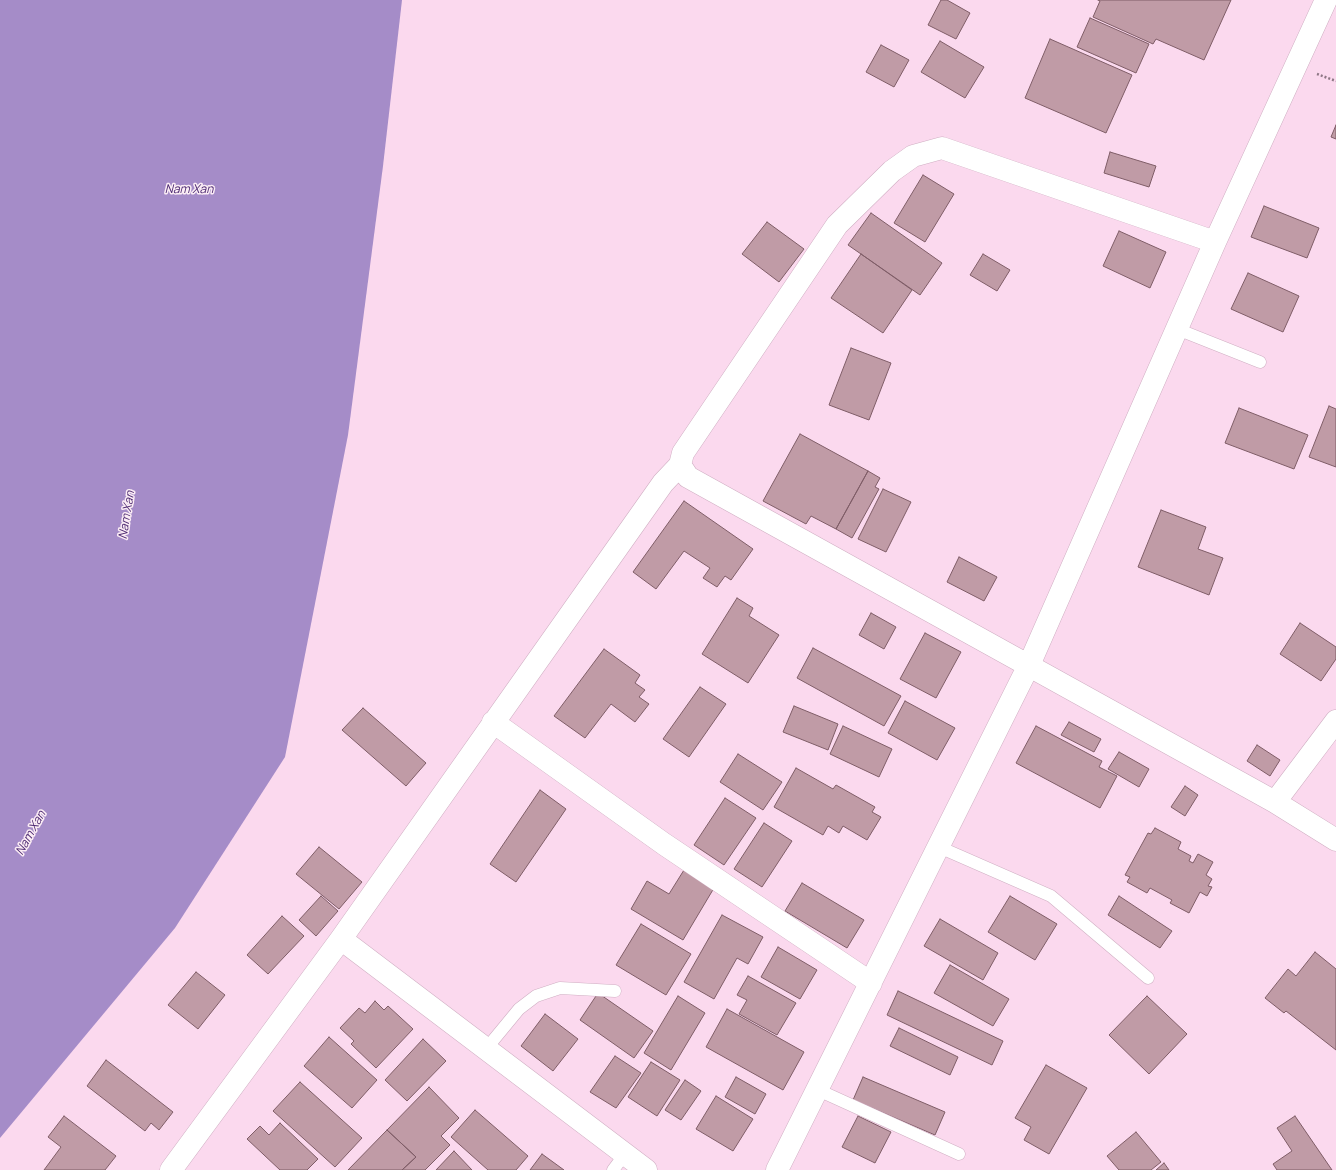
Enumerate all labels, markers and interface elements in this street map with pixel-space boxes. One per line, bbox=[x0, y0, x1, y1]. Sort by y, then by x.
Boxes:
water label: Nam Xan bbox=[165, 183, 213, 197]
water label: Nam Xan bbox=[116, 490, 138, 540]
water label: Nam Xan bbox=[13, 808, 49, 858]

